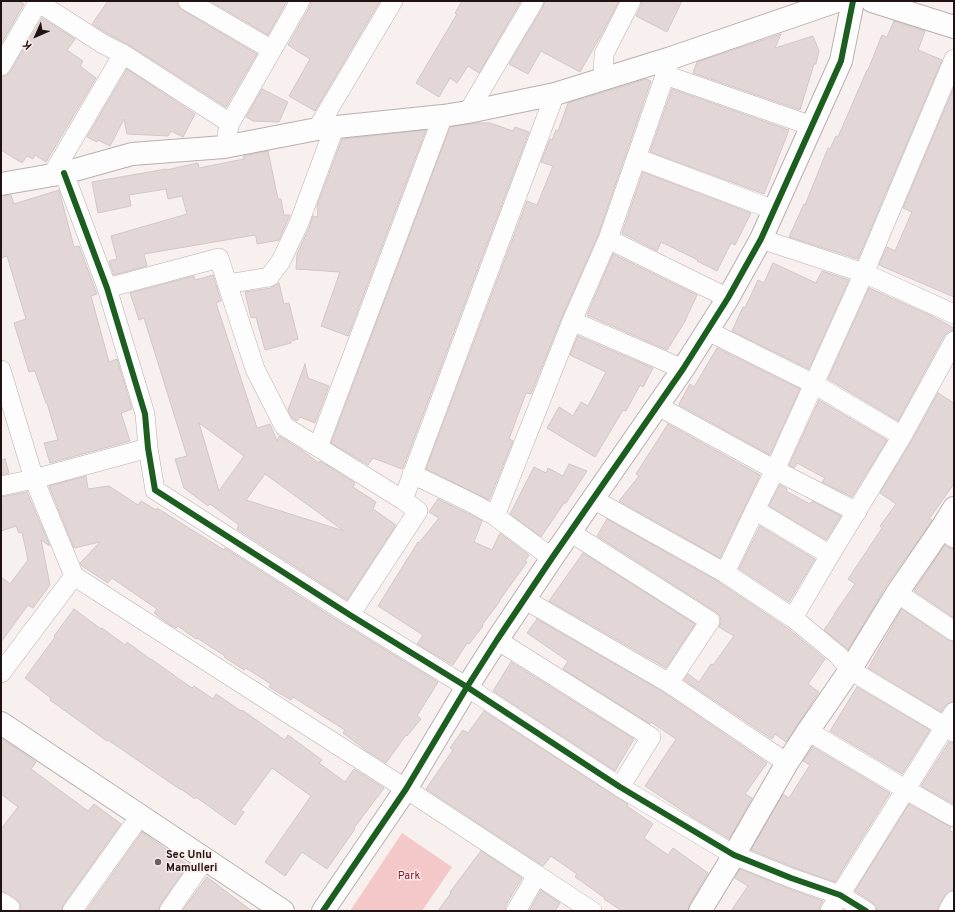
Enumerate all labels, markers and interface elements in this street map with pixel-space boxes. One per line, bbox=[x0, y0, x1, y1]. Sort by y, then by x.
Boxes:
north arrow bbox=[16, 16, 56, 56]
text: K bbox=[20, 37, 35, 52]
place label: Sec Unlu Mamulleri bbox=[166, 849, 217, 875]
marker: Sec Unlu Mamulleri bbox=[153, 857, 163, 867]
park label: Park bbox=[398, 870, 420, 884]

